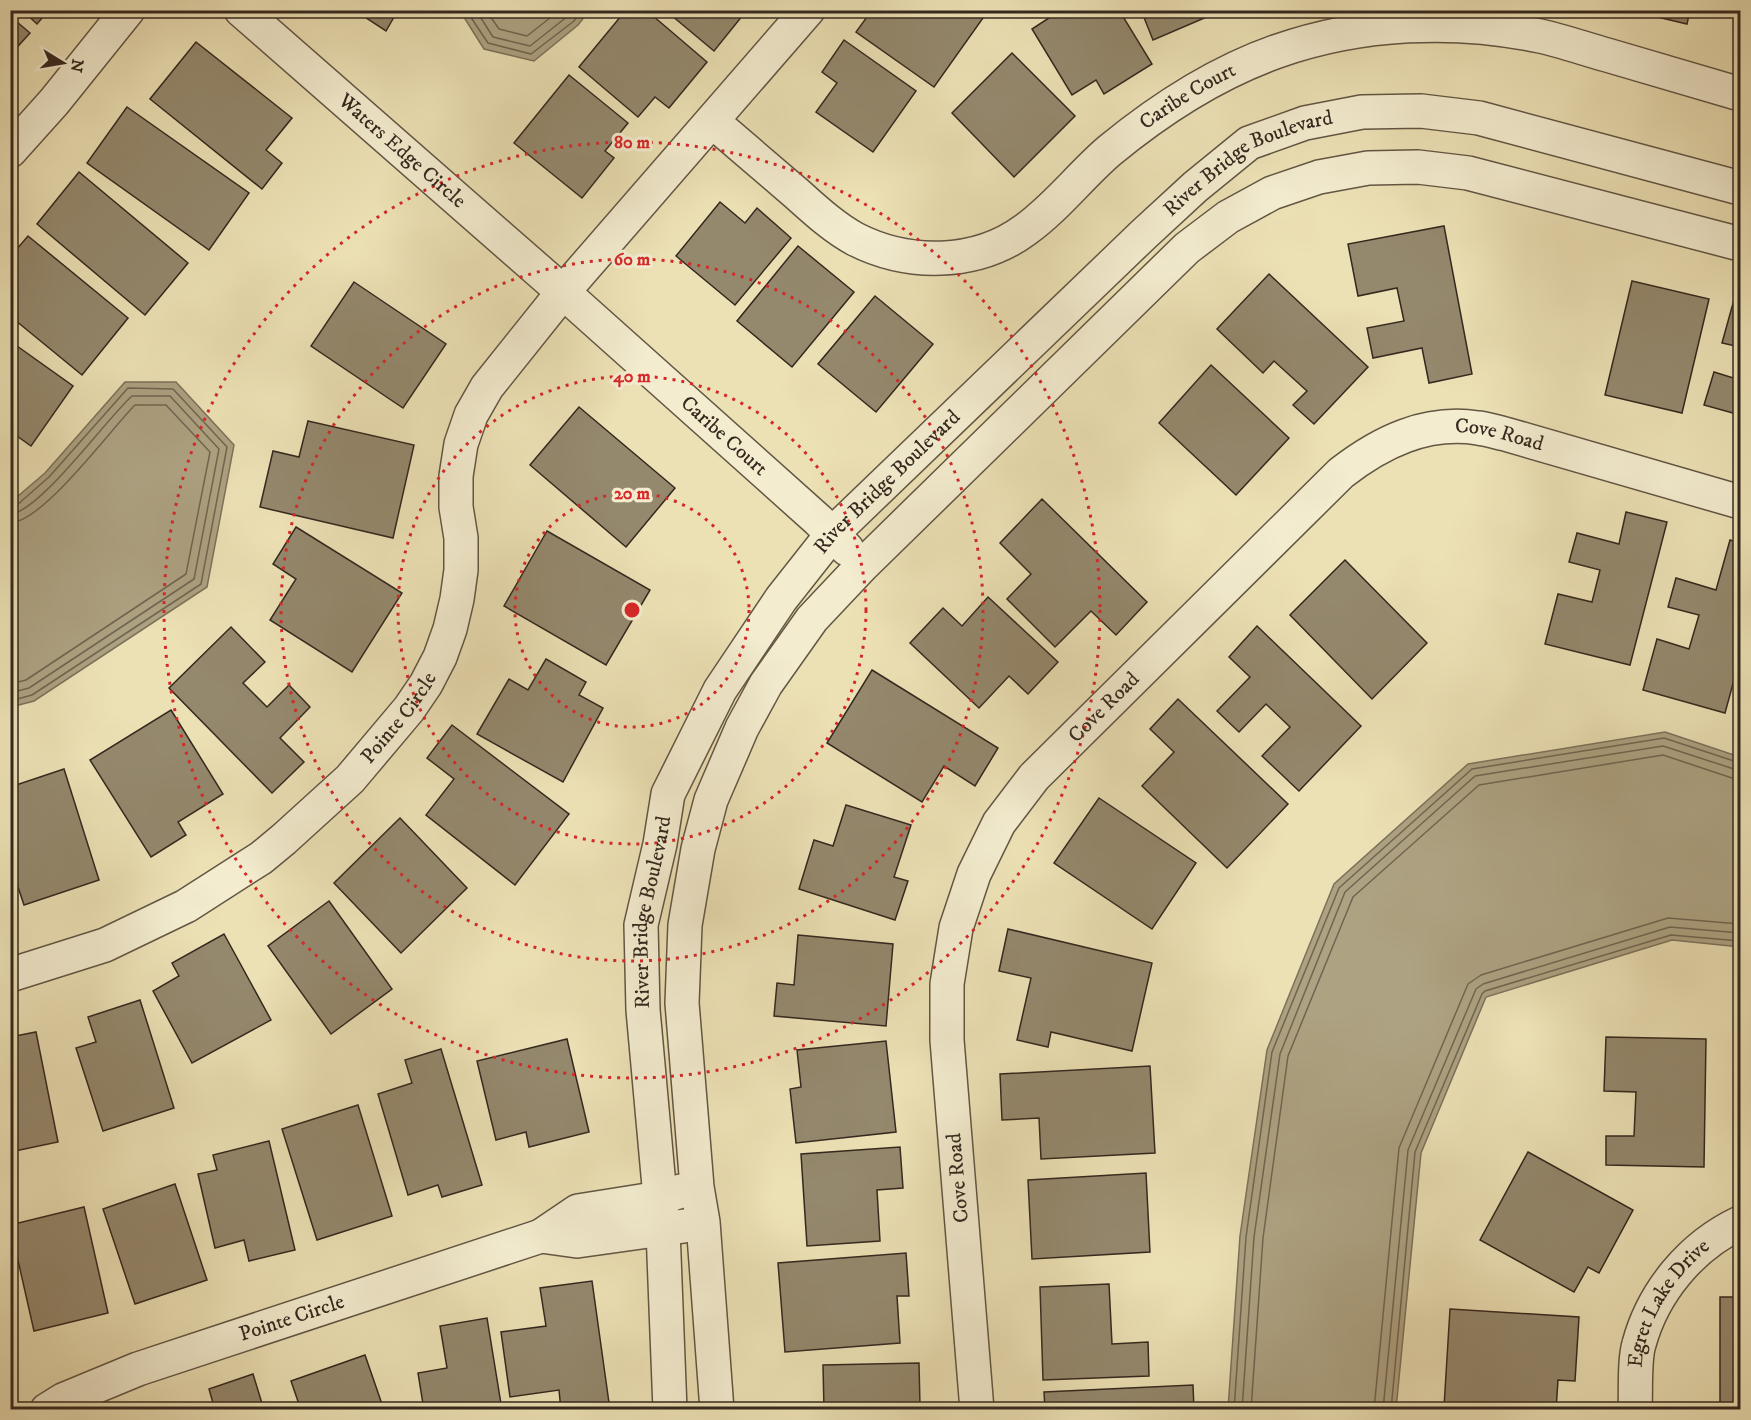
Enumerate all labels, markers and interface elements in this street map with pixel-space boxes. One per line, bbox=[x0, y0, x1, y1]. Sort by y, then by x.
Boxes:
north arrow bbox=[33, 33, 93, 93]
text: N bbox=[66, 57, 88, 74]
street label: Caribe Court bbox=[1134, 57, 1240, 136]
street label: Waters Edge Circle bbox=[332, 87, 472, 214]
street label: River Bridge Boulevard bbox=[1158, 105, 1335, 222]
text: 80 m bbox=[614, 132, 651, 154]
text: 60 m bbox=[614, 249, 651, 271]
text: 40 m bbox=[612, 366, 651, 388]
street label: Caribe Court bbox=[675, 390, 773, 482]
street label: River Bridge Boulevard bbox=[808, 404, 966, 559]
street label: Cove Road bbox=[1455, 413, 1547, 458]
text: 20 m bbox=[614, 483, 650, 505]
centre of rings bbox=[622, 600, 642, 620]
street label: Cove Road bbox=[1063, 666, 1146, 749]
street label: Pointe Circle bbox=[355, 668, 443, 769]
street label: River Bridge Boulevard bbox=[628, 814, 677, 1009]
street label: Cove Road bbox=[941, 1132, 975, 1224]
street label: Egret Lake Drive bbox=[1623, 1233, 1715, 1369]
street label: Pointe Circle bbox=[236, 1289, 348, 1348]

